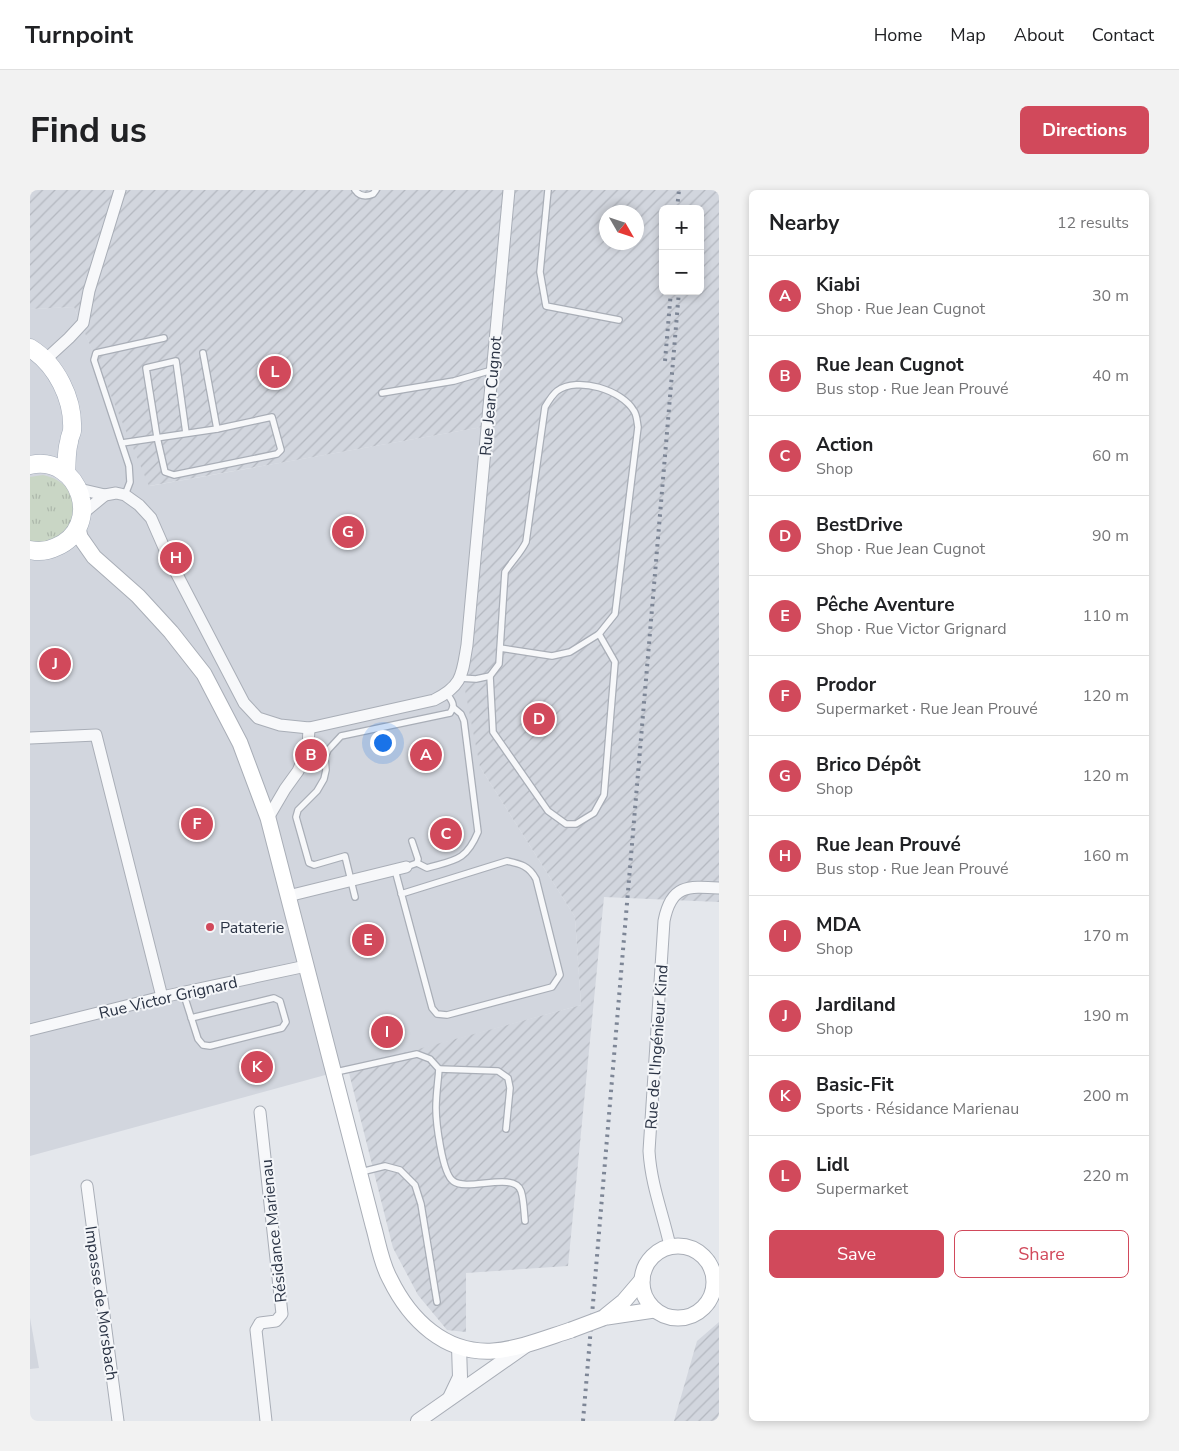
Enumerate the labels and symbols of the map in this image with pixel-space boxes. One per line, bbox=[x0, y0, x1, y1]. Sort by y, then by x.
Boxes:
north arrow bbox=[599, 205, 644, 250]
street label: Rue Jean Cugnot bbox=[475, 335, 507, 457]
pin: L bbox=[259, 353, 291, 391]
pin: G bbox=[332, 513, 364, 551]
pin: H bbox=[160, 539, 192, 577]
pin: J bbox=[39, 645, 71, 683]
pin: D bbox=[523, 700, 555, 738]
your location bbox=[370, 730, 396, 756]
pin: B bbox=[295, 736, 327, 774]
pin: A bbox=[410, 736, 442, 774]
pin: F bbox=[181, 805, 213, 843]
pin: C bbox=[430, 815, 462, 853]
place label: Pataterie bbox=[220, 917, 284, 939]
marker: Pataterie bbox=[204, 921, 216, 933]
pin: E bbox=[352, 921, 384, 959]
street label: Rue de l'Ingénieur Kind bbox=[640, 964, 674, 1130]
street label: Rue Victor Grignard bbox=[97, 971, 240, 1025]
pin: I bbox=[371, 1013, 403, 1051]
pin: K bbox=[241, 1048, 273, 1086]
street label: Résidance Marienau bbox=[256, 1158, 292, 1304]
street label: Impasse de Morsbach bbox=[79, 1224, 123, 1382]

